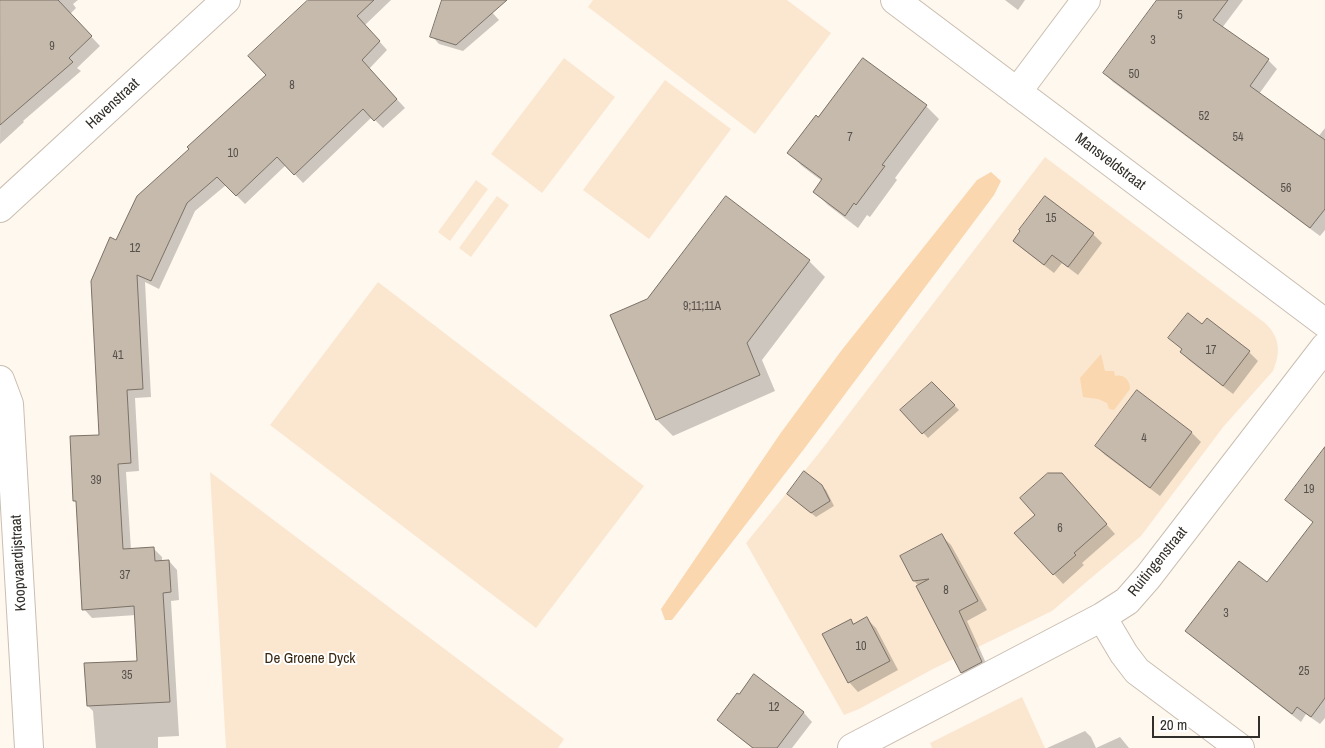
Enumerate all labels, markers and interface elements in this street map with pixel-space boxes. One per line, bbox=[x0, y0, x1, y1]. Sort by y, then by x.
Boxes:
house number: 5 bbox=[1177, 9, 1183, 23]
house number: 3 bbox=[1150, 34, 1156, 48]
house number: 9 bbox=[49, 40, 55, 54]
house number: 50 bbox=[1129, 68, 1139, 82]
street label: Havenstraat bbox=[83, 75, 143, 133]
house number: 8 bbox=[289, 79, 295, 93]
house number: 52 bbox=[1199, 110, 1209, 124]
street label: Mansveldstraat bbox=[1071, 130, 1149, 194]
house number: 7 bbox=[847, 131, 853, 145]
house number: 54 bbox=[1233, 131, 1243, 145]
house number: 10 bbox=[228, 147, 238, 161]
house number: 56 bbox=[1281, 182, 1291, 196]
house number: 15 bbox=[1046, 212, 1056, 226]
house number: 12 bbox=[130, 242, 140, 256]
house number: 9;11;11A bbox=[683, 300, 721, 314]
house number: 17 bbox=[1206, 344, 1216, 358]
house number: 41 bbox=[113, 349, 123, 363]
house number: 4 bbox=[1141, 432, 1147, 446]
house number: 39 bbox=[91, 474, 101, 488]
house number: 19 bbox=[1304, 483, 1314, 497]
street label: Koopvaardijstraat bbox=[7, 514, 31, 612]
house number: 6 bbox=[1057, 522, 1063, 536]
street label: Ruitingenstraat bbox=[1125, 524, 1191, 600]
house number: 37 bbox=[120, 569, 130, 583]
house number: 8 bbox=[943, 584, 949, 598]
house number: 3 bbox=[1223, 607, 1229, 621]
house number: 10 bbox=[856, 640, 866, 654]
park label: De Groene Dyck bbox=[265, 650, 355, 668]
house number: 25 bbox=[1299, 665, 1309, 679]
house number: 35 bbox=[122, 669, 132, 683]
house number: 12 bbox=[769, 701, 779, 715]
scale bar bbox=[1155, 706, 1262, 738]
text: 20 m bbox=[1160, 714, 1187, 735]

